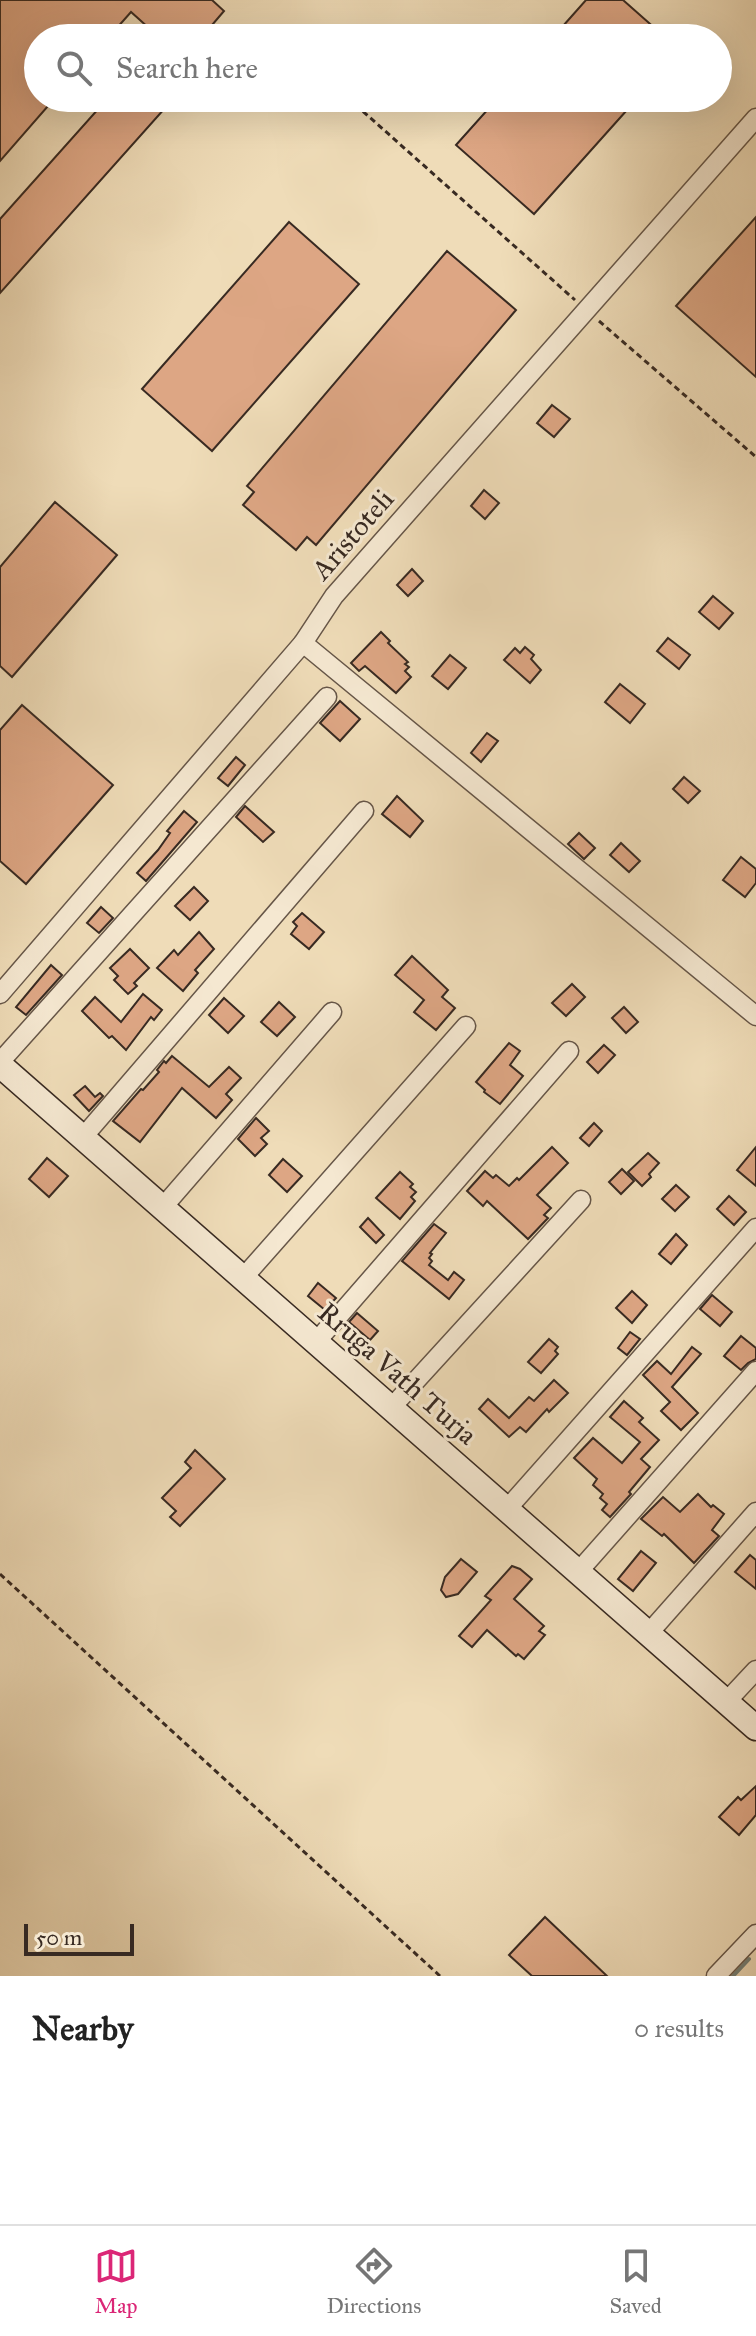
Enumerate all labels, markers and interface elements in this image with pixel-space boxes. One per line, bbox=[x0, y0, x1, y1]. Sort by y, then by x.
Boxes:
search box bbox=[24, 24, 732, 112]
icon: search bbox=[52, 46, 96, 90]
text: Search here bbox=[116, 50, 258, 86]
street label: Aristoteli bbox=[303, 482, 401, 587]
street label: Rruga Vath Turja bbox=[311, 1295, 485, 1452]
scale bar bbox=[24, 1920, 134, 1956]
text: 50 m bbox=[36, 1924, 82, 1951]
text: Nearby bbox=[32, 2008, 134, 2049]
text: 0 results bbox=[634, 2012, 724, 2044]
tab: Map bbox=[94, 2244, 138, 2319]
tab: Directions bbox=[326, 2244, 421, 2319]
tab: Saved bbox=[610, 2244, 662, 2319]

